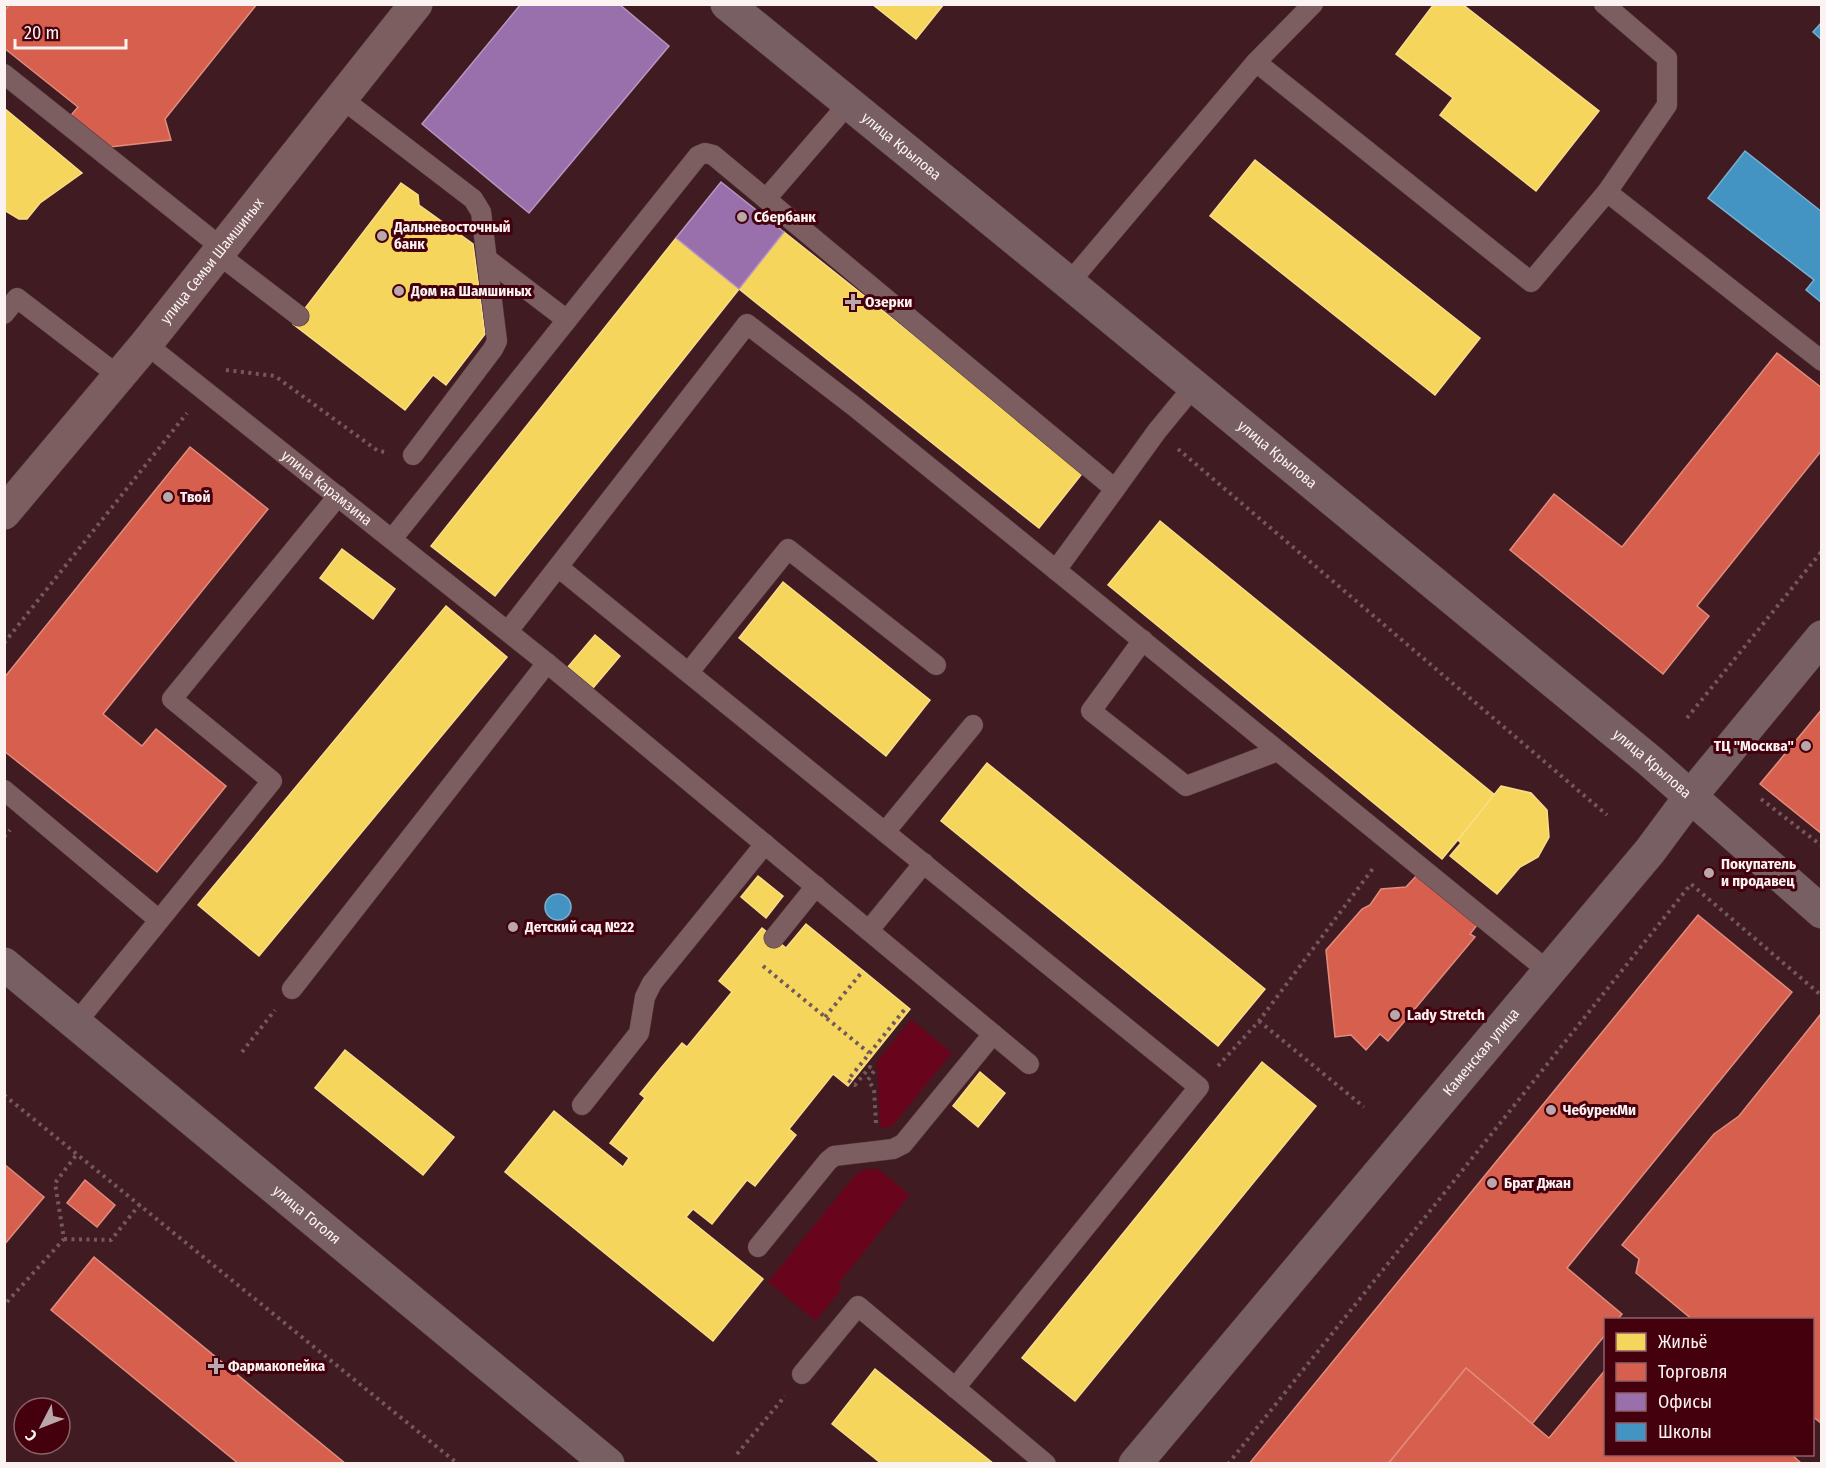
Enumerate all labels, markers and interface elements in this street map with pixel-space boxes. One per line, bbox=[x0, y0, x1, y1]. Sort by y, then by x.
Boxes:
scale bar bbox=[15, 12, 126, 50]
text: 20 m bbox=[24, 22, 59, 44]
street label: улица Крылова bbox=[858, 108, 945, 184]
street label: улица Семьи Шамшиных bbox=[157, 194, 268, 327]
place label: Сбербанк bbox=[754, 208, 816, 226]
marker: Сбербанк bbox=[735, 210, 749, 224]
place label: Дальневосточный банк bbox=[393, 218, 511, 253]
marker: Дальневосточный банк bbox=[375, 229, 389, 243]
place label: Дом на Шамшиных bbox=[410, 282, 533, 300]
marker: Дом на Шамшиных bbox=[392, 284, 406, 298]
place label: Озерки bbox=[865, 293, 912, 311]
marker: Озерки bbox=[846, 295, 860, 309]
street label: улица Крылова bbox=[1234, 416, 1321, 492]
street label: улица Карамзина bbox=[278, 446, 376, 529]
place label: Твой bbox=[180, 488, 210, 506]
marker: Твой bbox=[161, 490, 175, 504]
street label: улица Крылова bbox=[1609, 725, 1695, 802]
place label: ТЦ "Москва" bbox=[1714, 737, 1794, 755]
marker: ТЦ "Москва" bbox=[1799, 739, 1813, 753]
place label: Покупатель и продавец bbox=[1721, 855, 1796, 890]
marker: Покупатель и продавец bbox=[1702, 866, 1716, 880]
place label: Детский сад №22 bbox=[524, 918, 634, 936]
marker: Детский сад №22 bbox=[506, 920, 520, 934]
street label: Каменская улица bbox=[1439, 1005, 1523, 1100]
place label: Lady Stretch bbox=[1407, 1006, 1485, 1024]
marker: Lady Stretch bbox=[1388, 1008, 1402, 1022]
place label: ЧебурекМи bbox=[1563, 1101, 1636, 1119]
marker: ЧебурекМи bbox=[1544, 1103, 1558, 1117]
place label: Брат Джан bbox=[1504, 1174, 1571, 1192]
marker: Брат Джан bbox=[1485, 1176, 1499, 1190]
street label: улица Гоголя bbox=[269, 1181, 344, 1248]
legend bbox=[1604, 1318, 1814, 1456]
text: Жильё bbox=[1658, 1331, 1708, 1353]
place label: Фармакопейка bbox=[228, 1357, 326, 1375]
marker: Фармакопейка bbox=[209, 1359, 223, 1373]
text: Торговля bbox=[1658, 1361, 1727, 1383]
text: Офисы bbox=[1658, 1391, 1712, 1413]
north arrow bbox=[12, 1396, 72, 1456]
text: Школы bbox=[1658, 1421, 1712, 1443]
text: С bbox=[21, 1426, 41, 1445]

